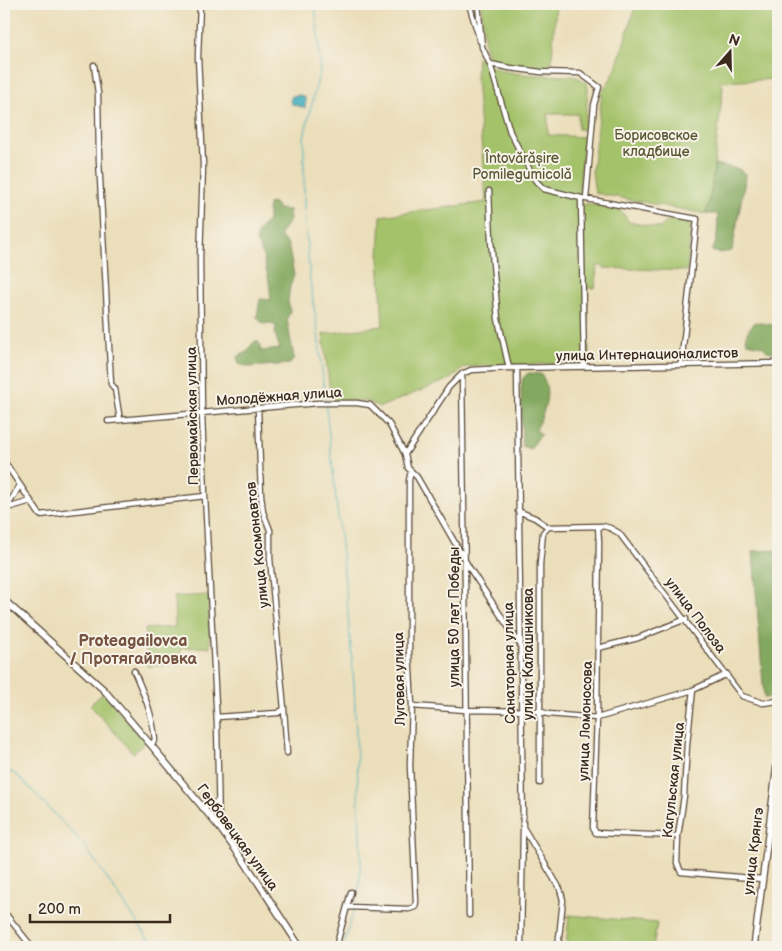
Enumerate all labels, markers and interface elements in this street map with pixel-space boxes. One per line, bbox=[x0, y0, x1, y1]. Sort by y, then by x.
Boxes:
north arrow bbox=[704, 28, 754, 78]
text: N bbox=[726, 30, 742, 50]
park label: Борисовское кладбище bbox=[614, 127, 698, 160]
park label: Întovărășire Pomilegumicolă bbox=[472, 149, 572, 183]
street label: улица Интернационалистов bbox=[556, 344, 739, 365]
street label: Первомайская улица bbox=[183, 346, 202, 486]
street label: Молодёжная улица bbox=[216, 384, 343, 409]
street label: улица Космонавтов bbox=[242, 480, 273, 609]
street label: улица 50 лет Победы bbox=[446, 547, 463, 687]
street label: улица Полоза bbox=[662, 574, 730, 657]
street label: улица Калашникова bbox=[520, 587, 537, 720]
street label: Санаторная улица bbox=[500, 601, 519, 724]
street label: Луговая улица bbox=[390, 631, 409, 727]
district label: Proteagailovca / Протягайловка bbox=[69, 632, 198, 669]
street label: улица Ломоносова bbox=[575, 660, 596, 781]
street label: Кагульская улица bbox=[659, 720, 688, 839]
street label: Гербовецкая улица bbox=[193, 781, 282, 894]
street label: улица Крянгэ bbox=[740, 806, 767, 896]
scale bar bbox=[30, 891, 170, 923]
text: 200 m bbox=[38, 900, 81, 919]

